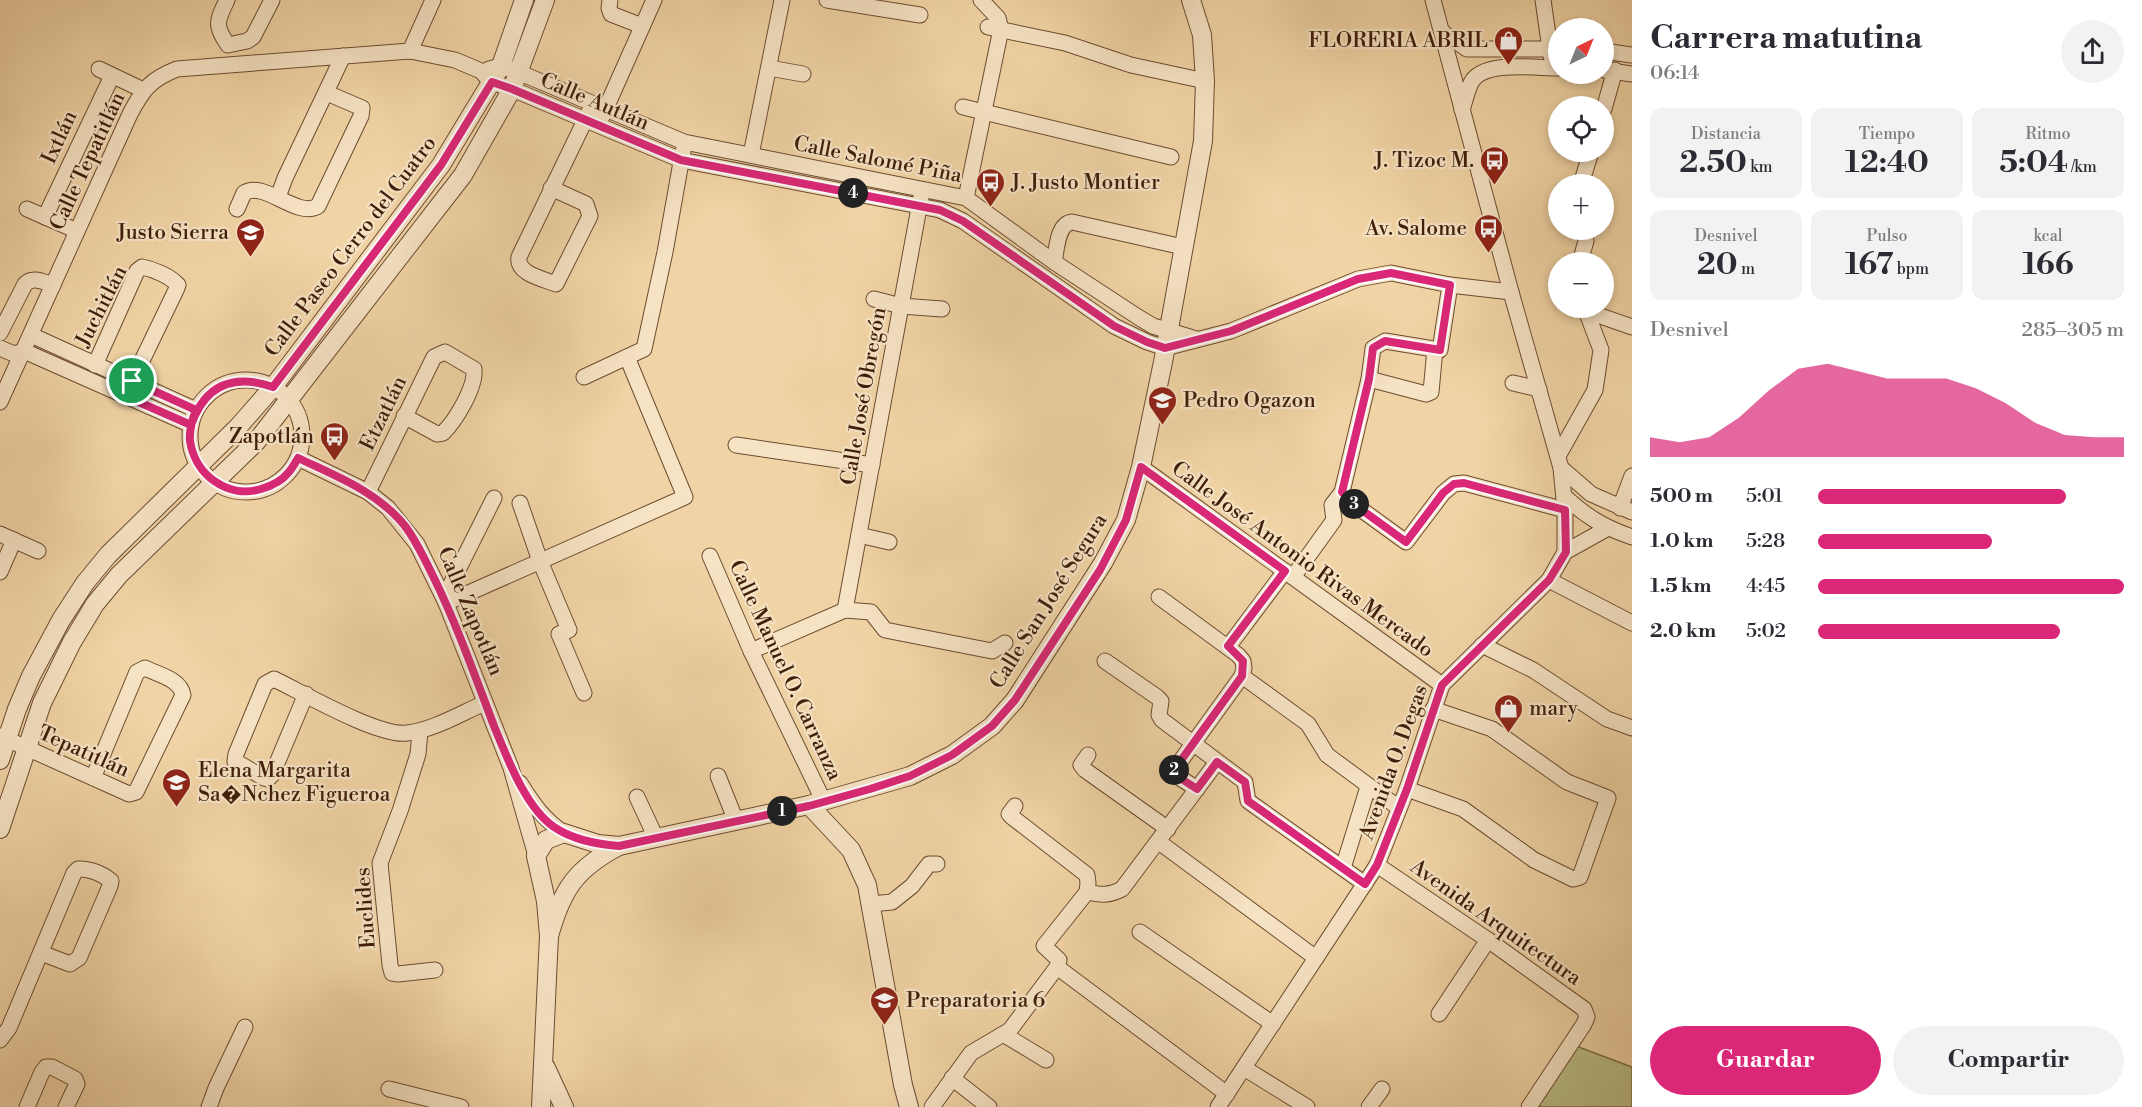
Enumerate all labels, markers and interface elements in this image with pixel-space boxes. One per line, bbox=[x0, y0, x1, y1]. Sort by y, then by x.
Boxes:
north arrow bbox=[1548, 18, 1614, 84]
map controls bbox=[1548, 18, 1614, 318]
text: Carrera matutina bbox=[1650, 18, 1922, 59]
button: share bbox=[2061, 20, 2124, 83]
shop icon: FLORERIA ABRIL bbox=[1493, 24, 1525, 66]
place label: FLORERIA ABRIL bbox=[1308, 28, 1488, 54]
text: 06:14 bbox=[1650, 61, 1700, 86]
street label: Calle Autlán bbox=[536, 67, 653, 137]
street label: Calle Tepatitlán bbox=[44, 88, 132, 235]
button: locate bbox=[1548, 96, 1614, 162]
street label: Ixtlán bbox=[36, 106, 84, 168]
text: Distancia bbox=[1691, 124, 1761, 144]
text: Tiempo bbox=[1859, 124, 1915, 144]
text: Ritmo bbox=[2026, 124, 2070, 144]
street label: Calle Paseo Cerro del Cuatro bbox=[259, 131, 442, 362]
street label: Calle Salomé Piña bbox=[791, 131, 965, 189]
bus stop icon: J. Tizoc M. bbox=[1479, 144, 1511, 186]
text: 2.50 bbox=[1679, 144, 1747, 182]
text: 12:40 bbox=[1845, 144, 1929, 182]
text: 5:04 bbox=[1999, 144, 2068, 182]
place label: J. Tizoc M. bbox=[1373, 148, 1474, 174]
text: km bbox=[1747, 157, 1773, 177]
text: /km bbox=[2068, 157, 2097, 177]
bus stop icon: J. Justo Montier bbox=[974, 166, 1006, 208]
place label: J. Justo Montier bbox=[1010, 170, 1160, 196]
button: + bbox=[1548, 174, 1614, 240]
pin: 4 bbox=[838, 178, 868, 208]
text: 4 bbox=[848, 183, 858, 203]
bus stop icon: Av. Salome bbox=[1472, 212, 1504, 254]
school or university icon: Justo Sierra bbox=[234, 216, 266, 258]
place label: Av. Salome bbox=[1364, 216, 1467, 242]
place label: Justo Sierra bbox=[116, 220, 229, 246]
text: Desnivel bbox=[1695, 226, 1757, 246]
text: Pulso bbox=[1867, 226, 1907, 246]
text: kcal bbox=[2033, 226, 2063, 246]
text: 20 bbox=[1697, 246, 1738, 284]
text: 167 bbox=[1845, 246, 1893, 284]
text: 166 bbox=[2022, 246, 2074, 284]
button: − bbox=[1548, 252, 1614, 318]
text: m bbox=[1738, 259, 1755, 279]
text: bpm bbox=[1893, 259, 1929, 279]
street label: Juchitlán bbox=[70, 261, 134, 352]
street label: Calle José Obregón bbox=[836, 305, 893, 487]
text: Desnivel bbox=[1650, 318, 1729, 343]
text: 285–305 m bbox=[2022, 318, 2124, 343]
pin bbox=[106, 355, 157, 406]
icon: arrive bbox=[115, 364, 148, 397]
street label: Etzatlán bbox=[355, 371, 413, 455]
school or university icon: Pedro Ogazon bbox=[1146, 384, 1178, 426]
place label: Pedro Ogazon bbox=[1183, 388, 1316, 414]
bus stop icon: Zapotlán bbox=[319, 420, 351, 462]
place label: Zapotlán bbox=[229, 424, 314, 450]
street label: Calle José Antonio Rivas Mercado bbox=[1166, 456, 1439, 664]
text: 500 m bbox=[1650, 484, 1713, 509]
text: 5:01 bbox=[1746, 484, 1783, 509]
pin: 3 bbox=[1339, 489, 1369, 519]
text: 3 bbox=[1349, 494, 1359, 514]
street label: Calle San José Segura bbox=[984, 509, 1114, 694]
text: 1.0 km bbox=[1650, 529, 1714, 554]
text: 5:28 bbox=[1746, 529, 1785, 554]
street label: Calle Zapotlán bbox=[431, 543, 509, 680]
street label: Calle Manuel O. Carranza bbox=[723, 556, 848, 785]
text: 1.5 km bbox=[1650, 574, 1711, 599]
text: 4:45 bbox=[1746, 574, 1785, 599]
text: 2.0 km bbox=[1650, 619, 1716, 644]
text: 5:02 bbox=[1746, 619, 1786, 644]
street label: Avenida O. Degas bbox=[1353, 681, 1434, 845]
shop icon: mary bbox=[1492, 692, 1524, 734]
place label: mary bbox=[1529, 696, 1579, 722]
street label: Tepatitlán bbox=[34, 720, 134, 784]
pin: 2 bbox=[1159, 755, 1189, 785]
place label: Elena Margarita Sa�Nchez Figueroa bbox=[198, 758, 391, 808]
text: 2 bbox=[1169, 760, 1179, 780]
school or university icon: Elena Margarita Sa�Nchez Figueroa bbox=[161, 766, 193, 808]
pin: 1 bbox=[767, 796, 797, 826]
text: 1 bbox=[778, 801, 786, 821]
street label: Avenida Arquitectura bbox=[1404, 853, 1586, 992]
street label: Euclides bbox=[350, 866, 382, 950]
school or university icon: Preparatoria 6 bbox=[869, 984, 901, 1026]
place label: Preparatoria 6 bbox=[906, 988, 1046, 1014]
button: Guardar bbox=[1650, 1026, 1881, 1095]
button: Compartir bbox=[1893, 1026, 2124, 1095]

